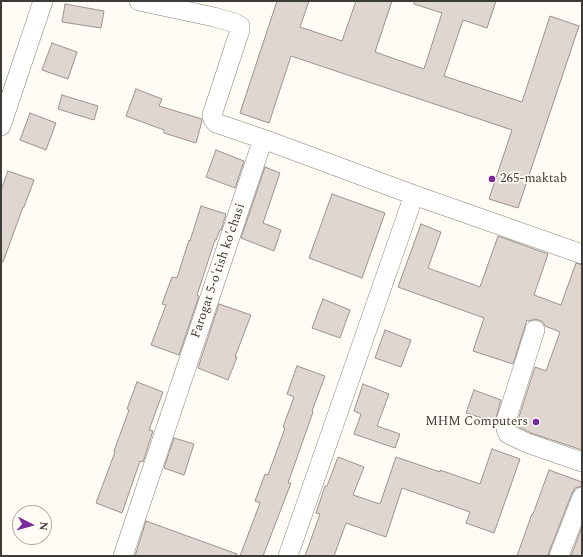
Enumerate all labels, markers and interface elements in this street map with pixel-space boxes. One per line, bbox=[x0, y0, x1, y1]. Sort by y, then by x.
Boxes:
place label: 265-maktab bbox=[500, 171, 567, 187]
marker: 265-maktab bbox=[487, 174, 497, 184]
street label: Farogat 5-o'tish ko'chasi bbox=[189, 202, 249, 340]
place label: MHM Computers bbox=[425, 414, 528, 430]
marker: MHM Computers bbox=[531, 417, 541, 427]
north arrow bbox=[12, 505, 52, 545]
text: N bbox=[35, 521, 52, 532]

